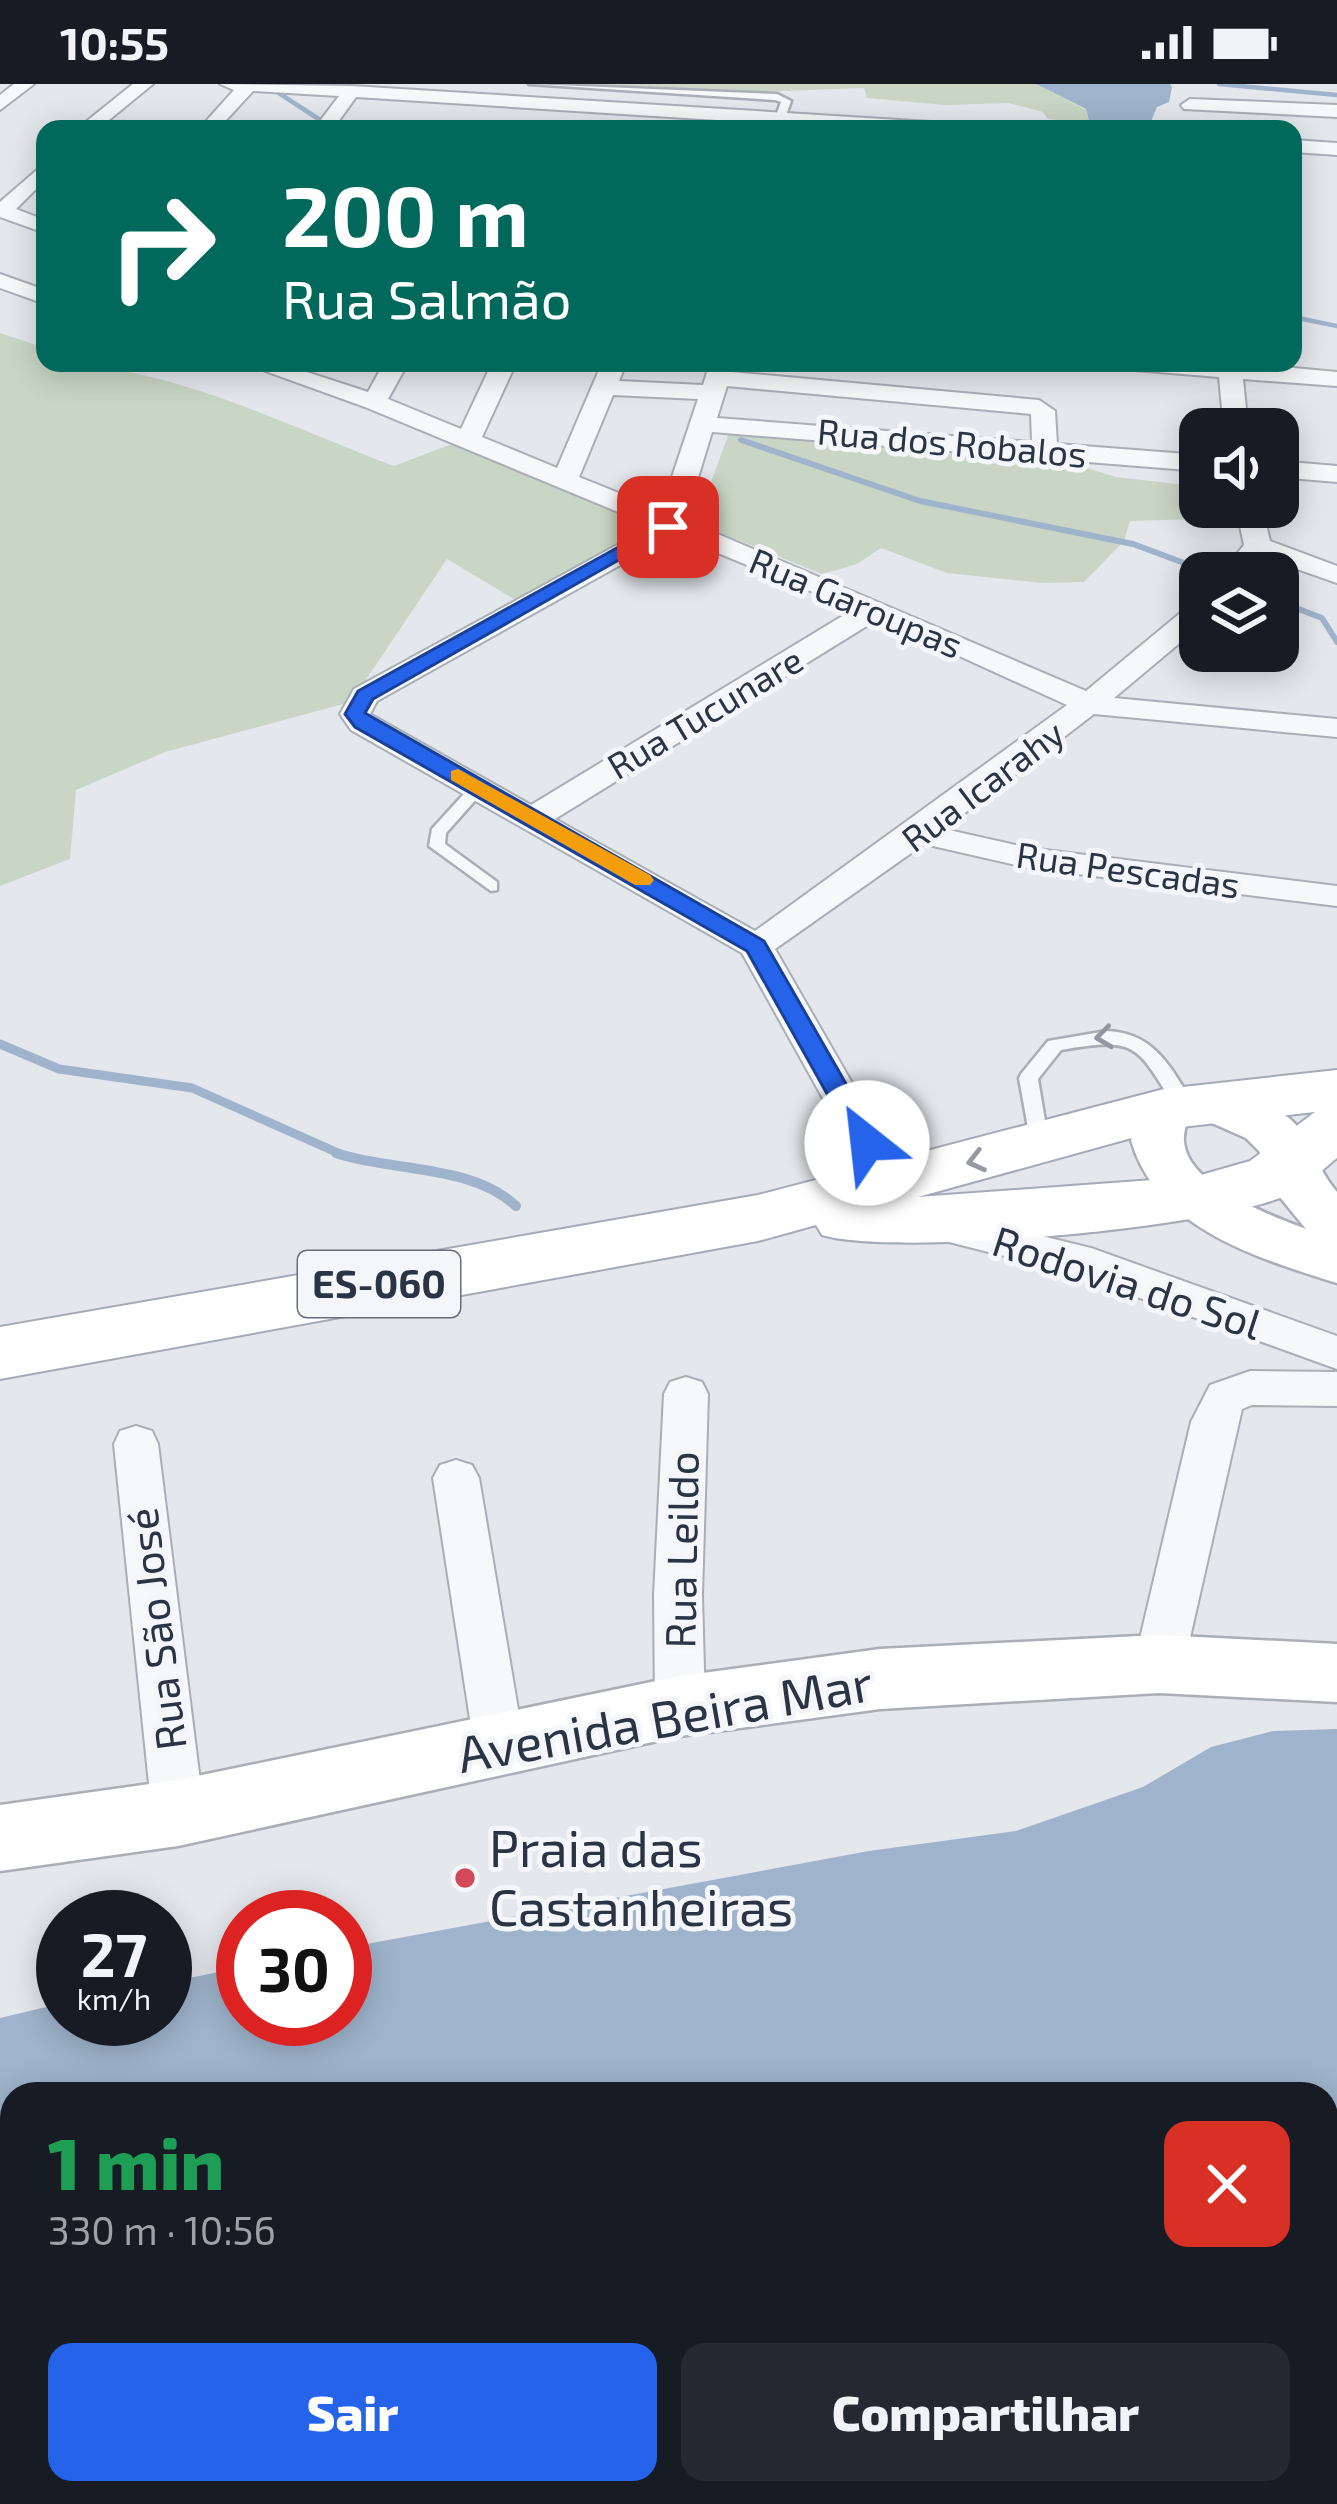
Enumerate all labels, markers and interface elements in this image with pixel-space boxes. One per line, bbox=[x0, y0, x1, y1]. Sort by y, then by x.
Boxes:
text: 10:55 bbox=[60, 15, 169, 69]
text: 200 m bbox=[282, 163, 529, 264]
icon: right bbox=[84, 168, 240, 324]
text: Rua Salmão bbox=[282, 265, 571, 330]
street label: Rua dos Robalos bbox=[816, 408, 1089, 475]
map controls bbox=[1179, 408, 1299, 672]
button: sound bbox=[1179, 408, 1299, 528]
pin bbox=[617, 476, 719, 578]
icon: arrive bbox=[635, 494, 701, 560]
street label: Rua Garoupas bbox=[744, 538, 969, 666]
button: layers bbox=[1179, 552, 1299, 672]
street label: Rua Tucunare bbox=[599, 637, 810, 787]
street label: Rua Icarahy bbox=[893, 710, 1072, 860]
street label: Rua Pescadas bbox=[1014, 832, 1243, 905]
one-way arrow bbox=[1094, 1024, 1113, 1050]
position arrow bbox=[804, 1080, 930, 1206]
one-way arrow bbox=[966, 1146, 987, 1171]
street label: Rodovia do Sol bbox=[987, 1214, 1269, 1348]
road number: ES-060 bbox=[298, 1251, 460, 1317]
street label: Rua Leildo bbox=[653, 1451, 707, 1649]
street label: Rua São José bbox=[115, 1505, 195, 1753]
street label: Avenida Beira Mar bbox=[452, 1650, 877, 1783]
place label: Praia das Castanheiras bbox=[489, 1816, 793, 1936]
marker: Praia das Castanheiras bbox=[452, 1865, 478, 1891]
speed limit sign: 30 bbox=[216, 1890, 372, 2046]
text: 27 bbox=[81, 1917, 147, 1989]
text: km/h bbox=[77, 1980, 151, 2016]
text: 1 min bbox=[48, 2118, 224, 2204]
button: close bbox=[1164, 2121, 1290, 2247]
text: 330 m · 10:56 bbox=[48, 2206, 276, 2253]
button: Sair bbox=[48, 2343, 657, 2481]
button: Compartilhar bbox=[681, 2343, 1290, 2481]

